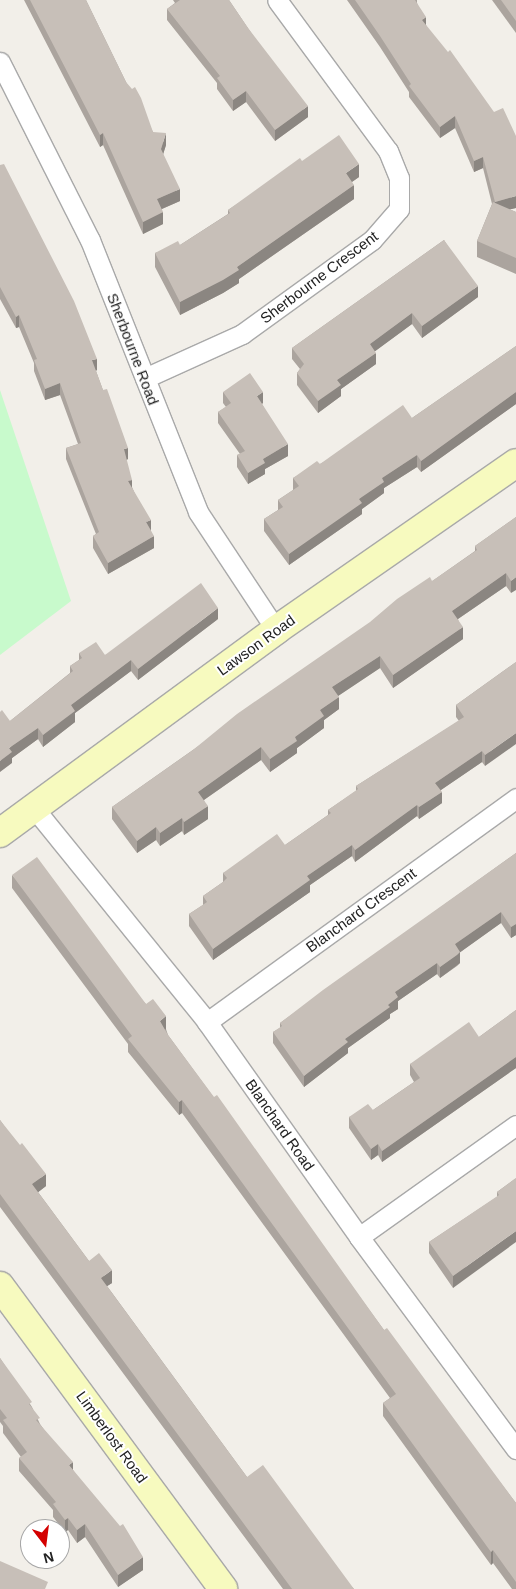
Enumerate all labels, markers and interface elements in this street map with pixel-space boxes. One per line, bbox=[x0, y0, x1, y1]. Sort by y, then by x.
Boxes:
street label: Sherbourne Crescent bbox=[257, 227, 381, 327]
street label: Sherbourne Road bbox=[103, 290, 163, 408]
street label: Lawson Road bbox=[214, 611, 298, 679]
street label: Blanchard Crescent bbox=[302, 864, 420, 956]
street label: Blanchard Road bbox=[242, 1076, 318, 1174]
street label: Limberlost Road bbox=[73, 1388, 151, 1486]
north arrow bbox=[20, 1519, 70, 1569]
text: N bbox=[42, 1548, 56, 1567]

